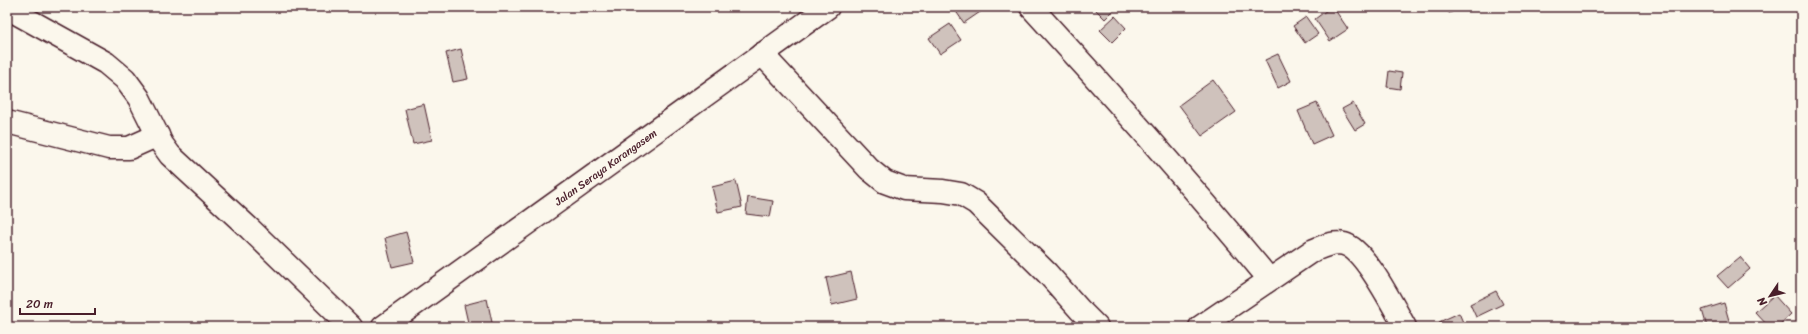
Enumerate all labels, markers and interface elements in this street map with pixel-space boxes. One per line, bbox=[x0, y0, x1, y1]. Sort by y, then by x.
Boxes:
street label: Jalan Seraya Karangasem bbox=[549, 123, 661, 211]
north arrow bbox=[1750, 276, 1790, 316]
scale bar bbox=[20, 290, 95, 316]
text: 20 m bbox=[26, 293, 53, 315]
text: N bbox=[1752, 293, 1773, 311]

